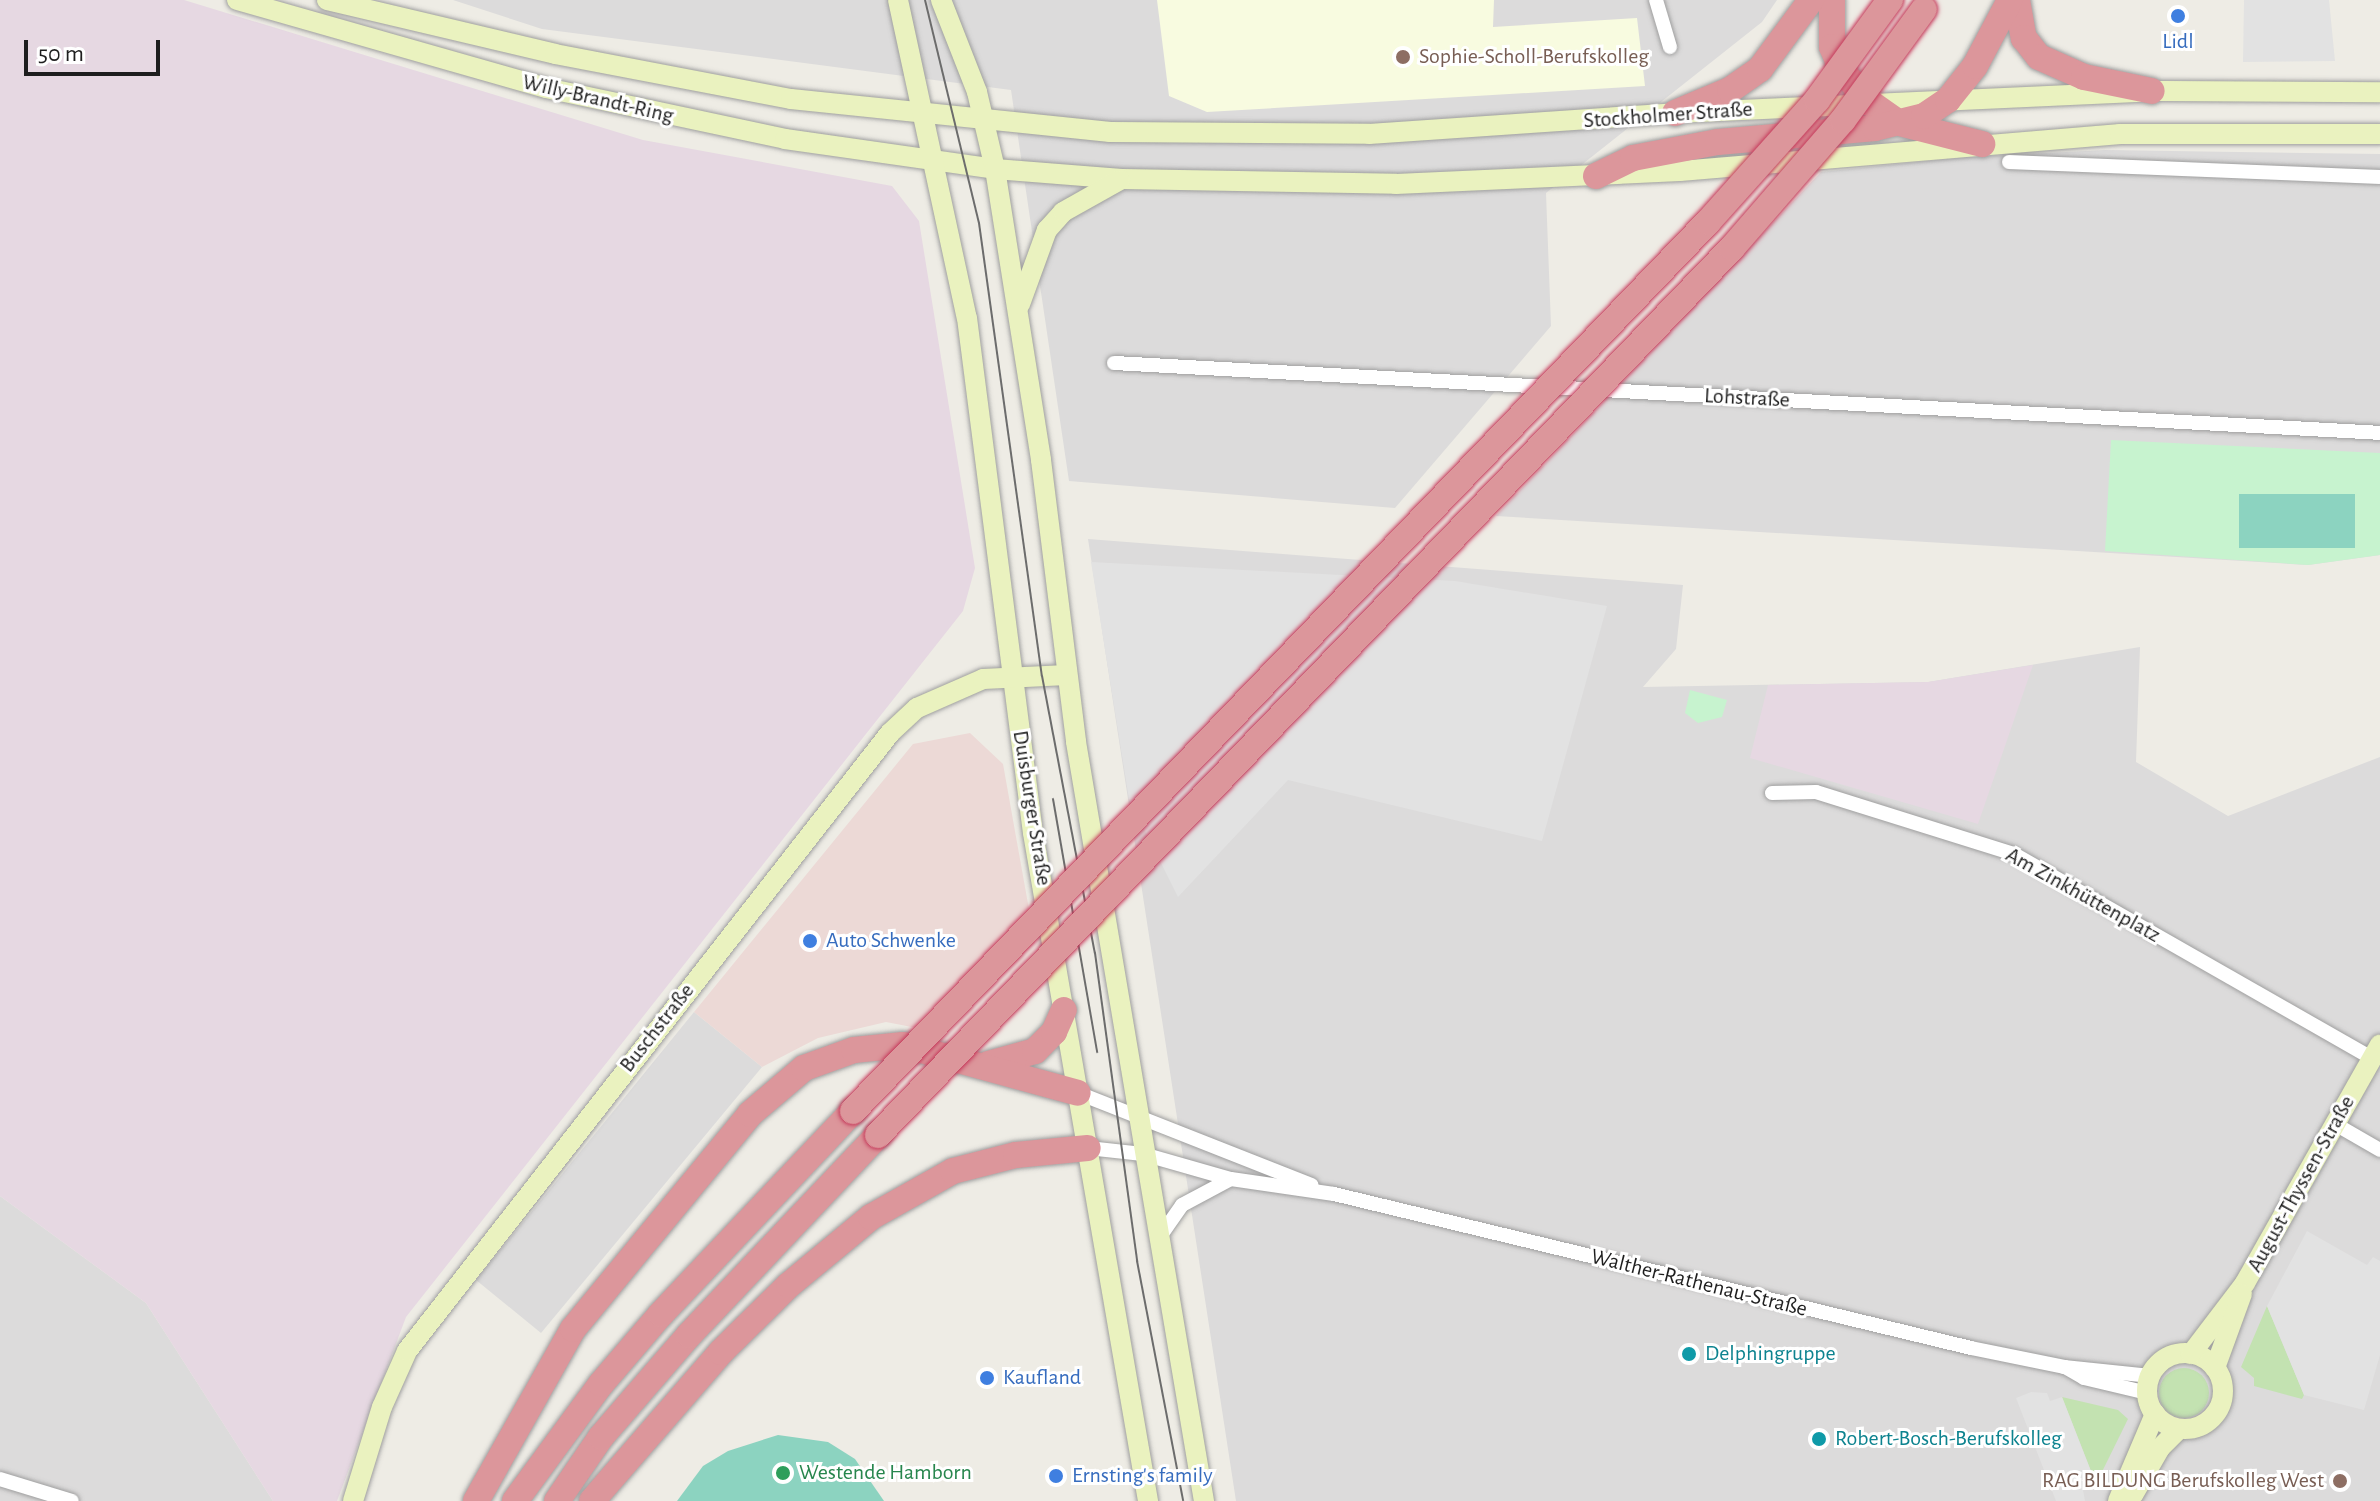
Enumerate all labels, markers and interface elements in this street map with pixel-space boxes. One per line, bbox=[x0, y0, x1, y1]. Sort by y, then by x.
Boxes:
marker: Lidl bbox=[2169, 7, 2187, 25]
scale bar bbox=[28, 24, 164, 74]
place label: Lidl bbox=[2162, 29, 2194, 55]
text: 50 m bbox=[38, 42, 84, 66]
place label: Sophie-Scholl-Berufskolleg bbox=[1419, 44, 1649, 70]
marker: Sophie-Scholl-Berufskolleg bbox=[1394, 48, 1412, 66]
street label: Willy-Brandt-Ring bbox=[520, 69, 676, 129]
street label: Stockholmer Straße bbox=[1583, 96, 1753, 134]
street label: Lohstraße bbox=[1704, 383, 1790, 413]
street label: Duisburger Straße bbox=[1007, 729, 1057, 887]
street label: Am Zinkhüttenplatz bbox=[2001, 842, 2165, 948]
place label: Auto Schwenke bbox=[826, 928, 956, 954]
marker: Auto Schwenke bbox=[801, 932, 819, 950]
street label: Buschstraße bbox=[614, 978, 700, 1078]
street label: August-Thyssen-Straße bbox=[2242, 1091, 2360, 1277]
street label: Walther-Rathenau-Straße bbox=[1588, 1243, 1810, 1323]
place label: Delphingruppe bbox=[1705, 1341, 1836, 1367]
marker: Delphingruppe bbox=[1680, 1345, 1698, 1363]
place label: Kaufland bbox=[1003, 1365, 1081, 1391]
marker: Kaufland bbox=[978, 1369, 996, 1387]
place label: Robert-Bosch-Berufskolleg bbox=[1835, 1426, 2062, 1452]
marker: Robert-Bosch-Berufskolleg bbox=[1810, 1430, 1828, 1448]
place label: Westende Hamborn bbox=[799, 1460, 972, 1486]
place label: Ernsting's family bbox=[1072, 1463, 1213, 1489]
marker: Westende Hamborn bbox=[774, 1464, 792, 1482]
marker: Ernsting's family bbox=[1047, 1467, 1065, 1485]
place label: RAG BILDUNG Berufskolleg West bbox=[2042, 1468, 2324, 1494]
marker: RAG BILDUNG Berufskolleg West bbox=[2331, 1472, 2349, 1490]

